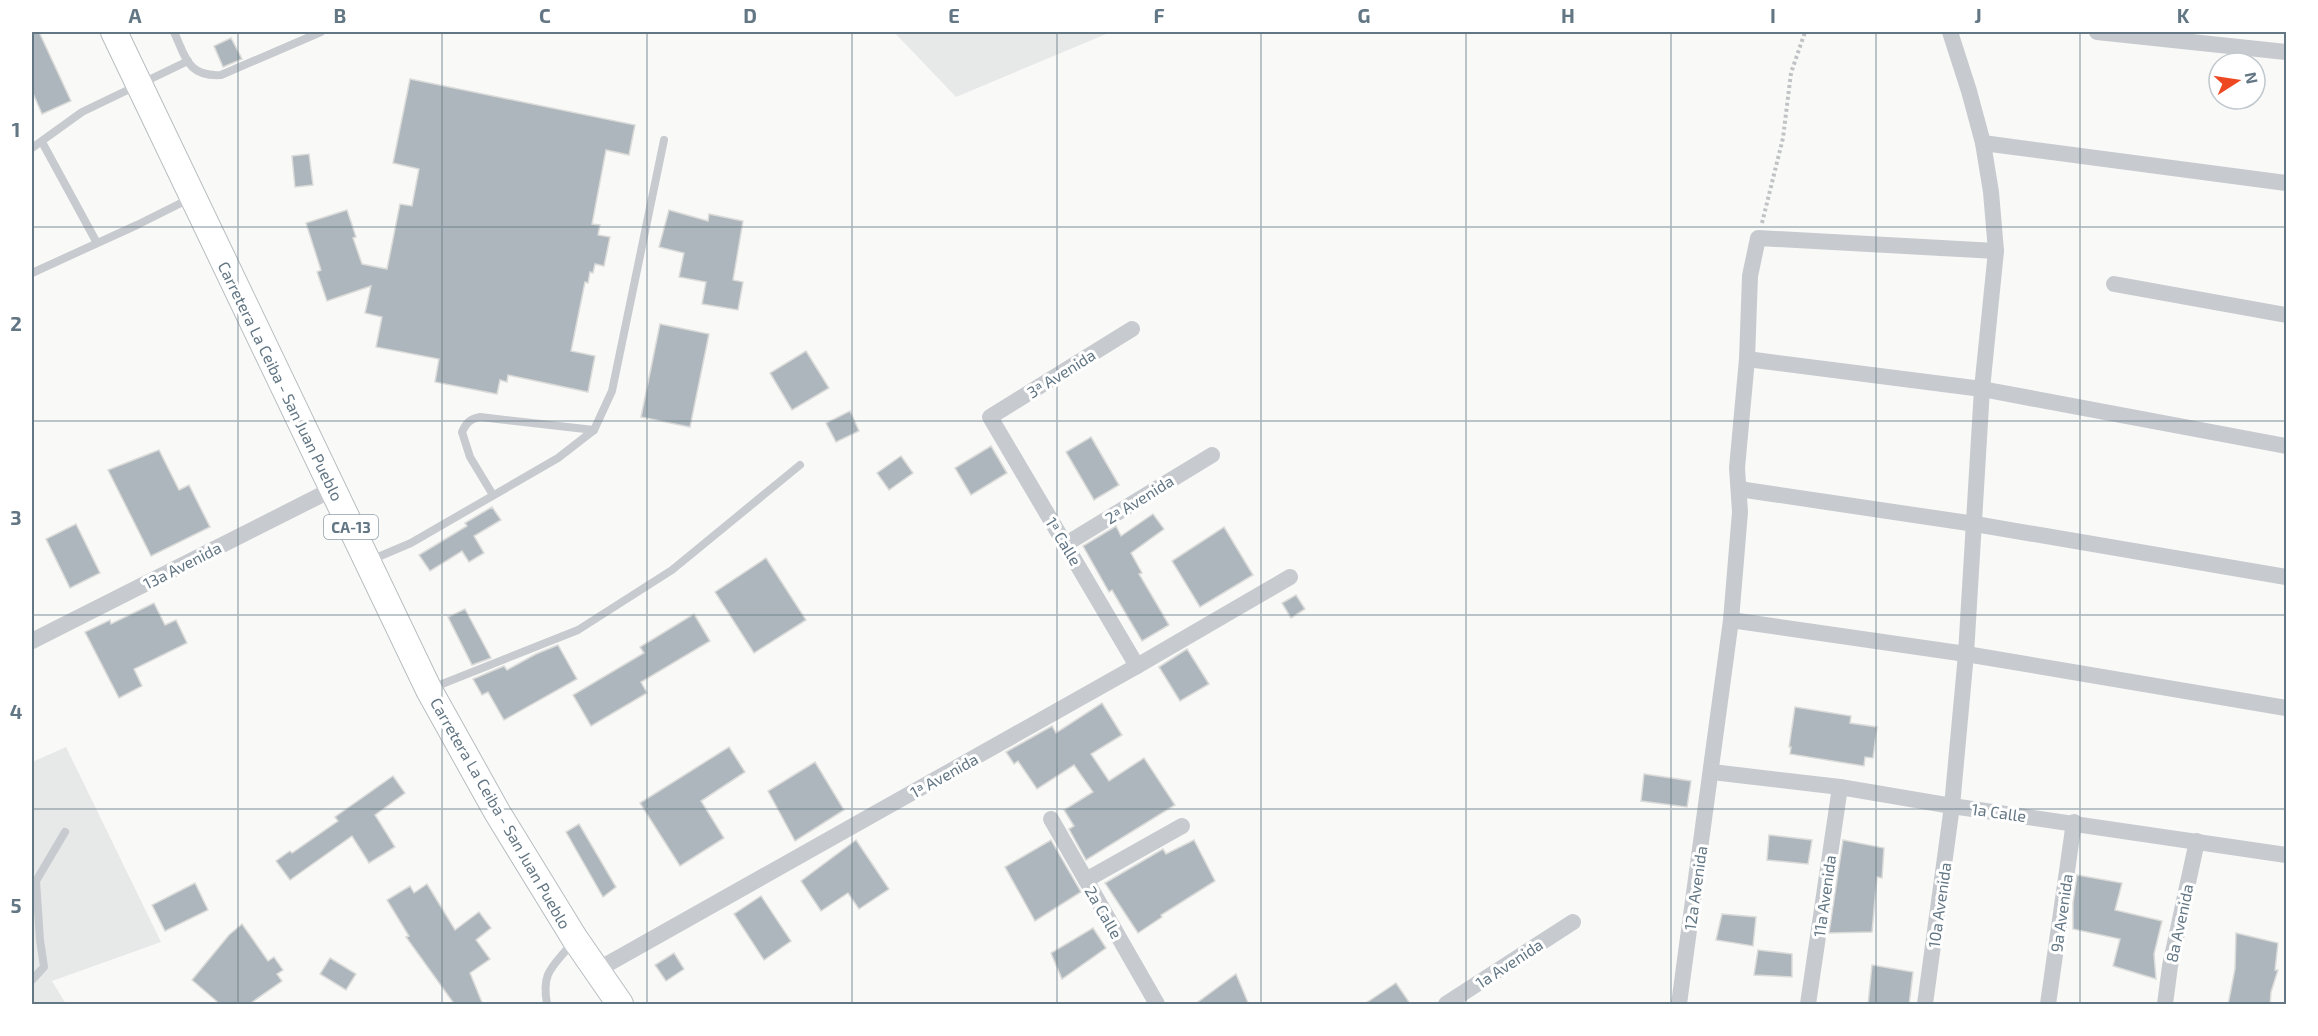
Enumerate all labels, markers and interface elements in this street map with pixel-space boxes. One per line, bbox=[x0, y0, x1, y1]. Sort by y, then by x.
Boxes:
text: A bbox=[128, 3, 142, 27]
text: B bbox=[334, 3, 346, 27]
text: C bbox=[539, 3, 551, 27]
text: D bbox=[743, 3, 757, 27]
text: E bbox=[948, 3, 960, 27]
text: F bbox=[1153, 3, 1165, 27]
text: G bbox=[1358, 3, 1370, 27]
text: H bbox=[1561, 3, 1575, 27]
text: I bbox=[1770, 3, 1776, 27]
text: J bbox=[1974, 3, 1982, 27]
text: K bbox=[2177, 3, 2190, 27]
north arrow bbox=[2207, 51, 2267, 111]
text: N bbox=[2242, 70, 2263, 85]
text: 1 bbox=[12, 117, 20, 141]
street label: Carretera La Ceiba - San Juan Pueblo bbox=[215, 258, 347, 504]
text: 2 bbox=[10, 311, 22, 335]
street label: 3ª Avenida bbox=[1023, 345, 1099, 401]
street label: 2ª Avenida bbox=[1101, 471, 1177, 527]
text: 3 bbox=[10, 505, 22, 529]
street label: 1ª Calle bbox=[1042, 513, 1086, 569]
road number: CA-13 bbox=[324, 515, 378, 539]
street label: 13a Avenida bbox=[140, 537, 224, 593]
street label: Carretera La Ceiba - San Juan Pueblo bbox=[427, 694, 575, 932]
text: 4 bbox=[10, 699, 23, 723]
street label: 1ª Avenida bbox=[907, 749, 981, 801]
street label: 1a Calle bbox=[1971, 799, 2027, 825]
street label: 12a Avenida bbox=[1680, 845, 1710, 931]
street label: 11a Avenida bbox=[1809, 854, 1839, 938]
street label: 10a Avenida bbox=[1924, 861, 1954, 949]
street label: 9a Avenida bbox=[2046, 873, 2076, 953]
street label: 2a Calle bbox=[1081, 882, 1127, 942]
street label: 8a Avenida bbox=[2161, 882, 2197, 964]
text: 5 bbox=[10, 893, 22, 917]
street label: 1a Avenida bbox=[1472, 934, 1546, 992]

